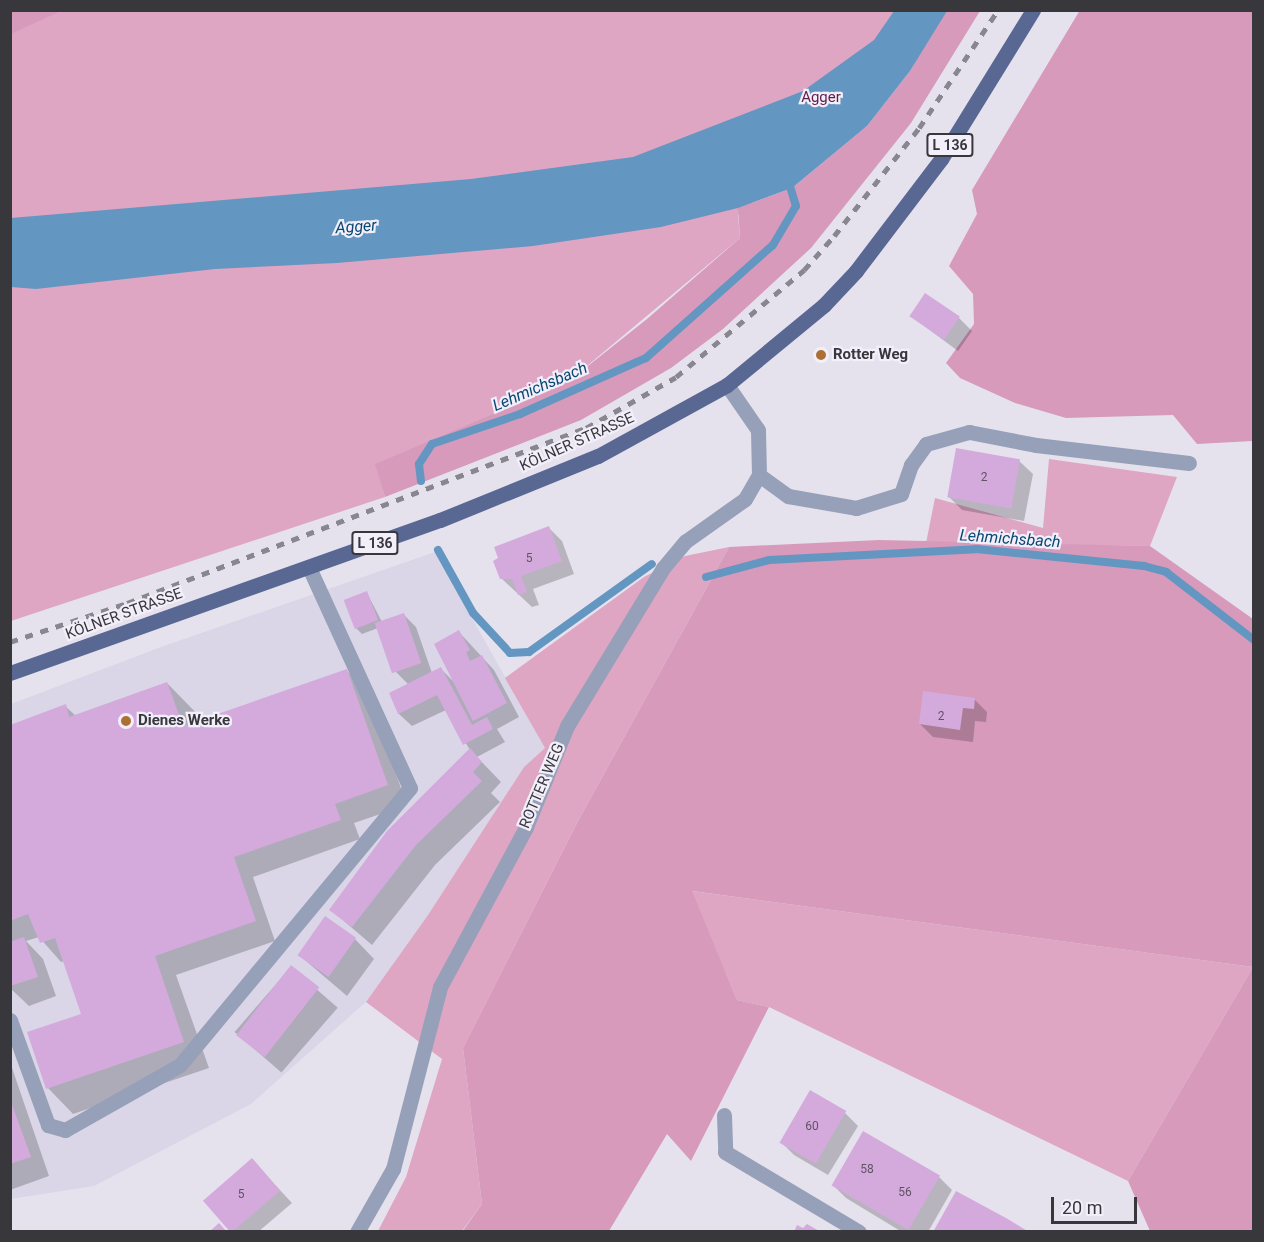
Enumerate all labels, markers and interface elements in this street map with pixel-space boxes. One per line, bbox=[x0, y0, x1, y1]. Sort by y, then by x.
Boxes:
park label: Agger bbox=[801, 89, 841, 107]
road number: L 136 bbox=[926, 134, 974, 156]
water label: Agger bbox=[335, 216, 377, 238]
place label: Rotter Weg bbox=[833, 346, 908, 364]
marker: Rotter Weg bbox=[814, 348, 828, 362]
water label: Lehmichsbach bbox=[490, 358, 590, 416]
street label: KÖLNER STRASSE bbox=[517, 409, 637, 475]
house number: 2 bbox=[981, 471, 987, 485]
water label: Lehmichsbach bbox=[959, 526, 1061, 552]
road number: L 136 bbox=[351, 532, 399, 554]
house number: 5 bbox=[526, 552, 532, 566]
street label: KÖLNER STRASSE bbox=[63, 585, 185, 643]
house number: 2 bbox=[938, 710, 944, 724]
place label: Dienes Werke bbox=[138, 712, 230, 730]
marker: Dienes Werke bbox=[119, 714, 133, 728]
street label: ROTTER WEG bbox=[516, 741, 568, 831]
house number: 60 bbox=[805, 1120, 819, 1134]
house number: 58 bbox=[860, 1163, 874, 1177]
scale bar bbox=[1054, 1185, 1140, 1223]
house number: 56 bbox=[898, 1186, 912, 1200]
house number: 5 bbox=[238, 1188, 244, 1202]
text: 20 m bbox=[1062, 1197, 1102, 1218]

